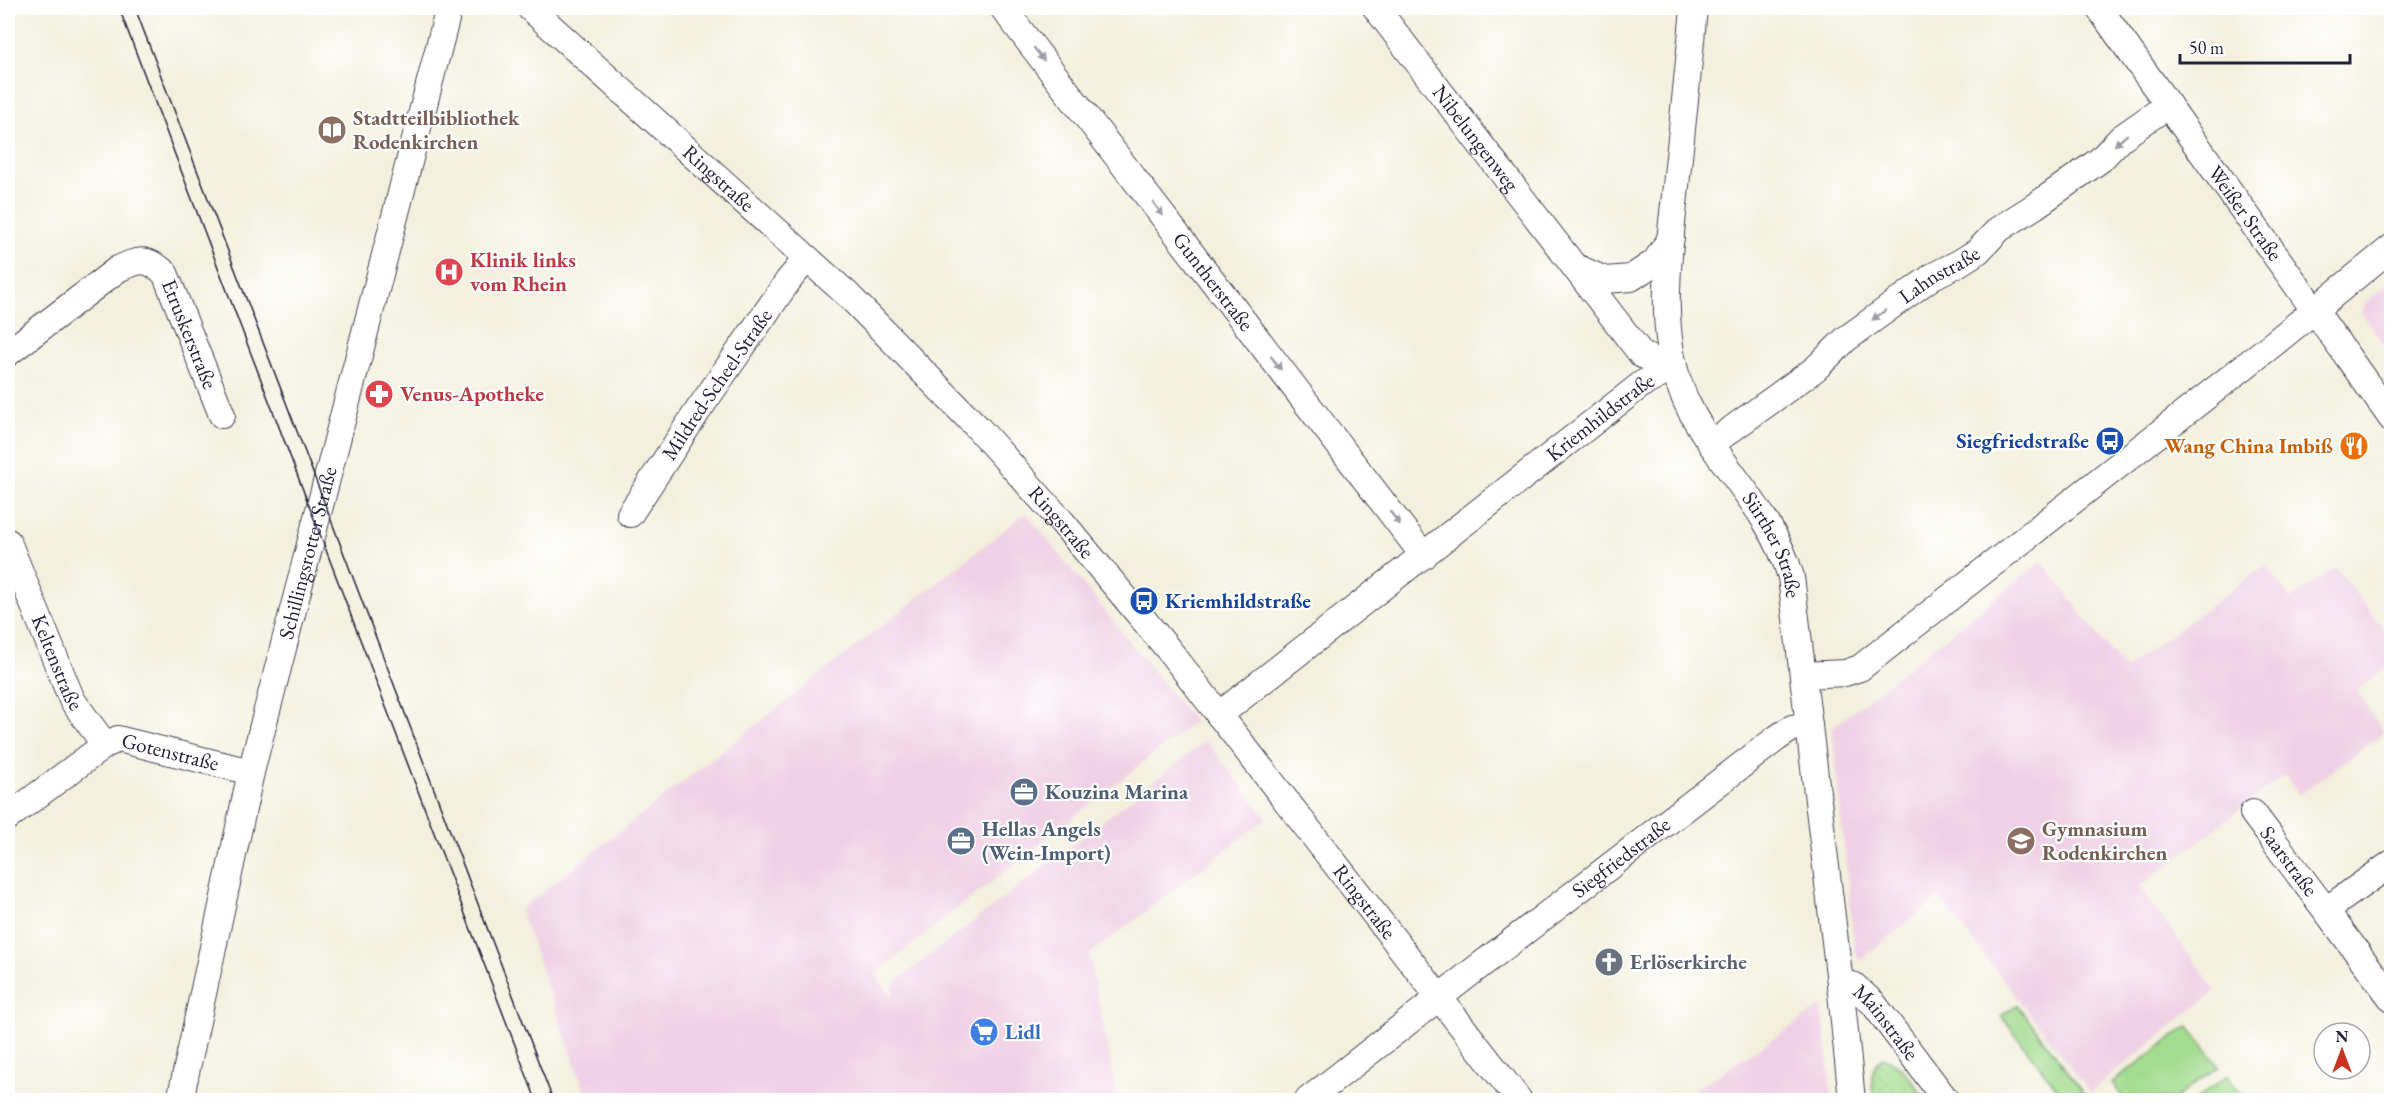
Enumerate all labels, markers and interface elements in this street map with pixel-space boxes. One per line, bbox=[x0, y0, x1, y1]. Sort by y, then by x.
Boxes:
scale bar bbox=[2180, 27, 2350, 65]
text: 50 m bbox=[2189, 36, 2224, 59]
one-way arrow bbox=[1033, 46, 1046, 62]
street label: Nibelungenweg bbox=[1427, 79, 1526, 197]
place label: Stadtteilbibliothek Rodenkirchen bbox=[353, 104, 520, 155]
library icon: Stadtteilbibliothek Rodenkirchen bbox=[316, 114, 348, 146]
one-way arrow bbox=[2114, 133, 2129, 146]
street label: Ringstraße bbox=[677, 138, 761, 217]
street label: Weißer Straße bbox=[2202, 160, 2289, 266]
one-way arrow bbox=[1151, 201, 1163, 216]
street label: Guntherstraße bbox=[1167, 226, 1260, 336]
street label: Lahnstraße bbox=[1893, 239, 1985, 309]
place label: Klinik links vom Rhein bbox=[470, 246, 576, 297]
hospital icon: Klinik links vom Rhein bbox=[433, 256, 465, 288]
street label: Etruskerstraße bbox=[156, 275, 224, 393]
street label: Mildred-Scheel-Straße bbox=[655, 303, 778, 465]
one-way arrow bbox=[1872, 309, 1888, 321]
one-way arrow bbox=[1270, 356, 1282, 371]
street label: Kriemhildstraße bbox=[1540, 366, 1659, 467]
pharmacy icon: Venus-Apotheke bbox=[363, 378, 395, 410]
place label: Venus-Apotheke bbox=[400, 380, 544, 407]
bus stop icon: Siegfriedstraße bbox=[2094, 425, 2126, 457]
place label: Siegfriedstraße bbox=[1956, 427, 2089, 454]
restaurant icon: Wang China Imbiß bbox=[2338, 430, 2370, 462]
place label: Wang China Imbiß bbox=[2164, 432, 2333, 459]
street label: Schillingsrotter Straße bbox=[272, 464, 343, 642]
street label: Ringstraße bbox=[1023, 480, 1101, 564]
street label: Sürther Straße bbox=[1737, 486, 1807, 599]
one-way arrow bbox=[1389, 510, 1401, 526]
bus stop icon: Kriemhildstraße bbox=[1128, 585, 1160, 617]
place label: Kriemhildstraße bbox=[1165, 587, 1311, 614]
street label: Keltenstraße bbox=[26, 610, 89, 716]
street label: Gotenstraße bbox=[119, 726, 222, 777]
office icon: Kouzina Marina bbox=[1008, 776, 1040, 808]
place label: Kouzina Marina bbox=[1045, 778, 1189, 805]
street label: Siegfriedstraße bbox=[1566, 811, 1676, 904]
place label: Hellas Angels (Wein-Import) bbox=[982, 815, 1111, 866]
place label: Gymnasium Rodenkirchen bbox=[2042, 815, 2167, 866]
street label: Saarstraße bbox=[2254, 820, 2324, 901]
office icon: Hellas Angels (Wein-Import) bbox=[945, 825, 977, 857]
school or university icon: Gymnasium Rodenkirchen bbox=[2005, 825, 2037, 857]
street label: Ringstraße bbox=[1327, 858, 1403, 944]
church icon: Erlöserkirche bbox=[1593, 946, 1625, 978]
place label: Erlöserkirche bbox=[1630, 948, 1747, 975]
street label: Mainstraße bbox=[1848, 978, 1925, 1065]
supermarket icon: Lidl bbox=[968, 1016, 1000, 1048]
place label: Lidl bbox=[1005, 1018, 1041, 1045]
north arrow bbox=[2312, 1021, 2372, 1081]
text: N bbox=[2336, 1026, 2349, 1047]

